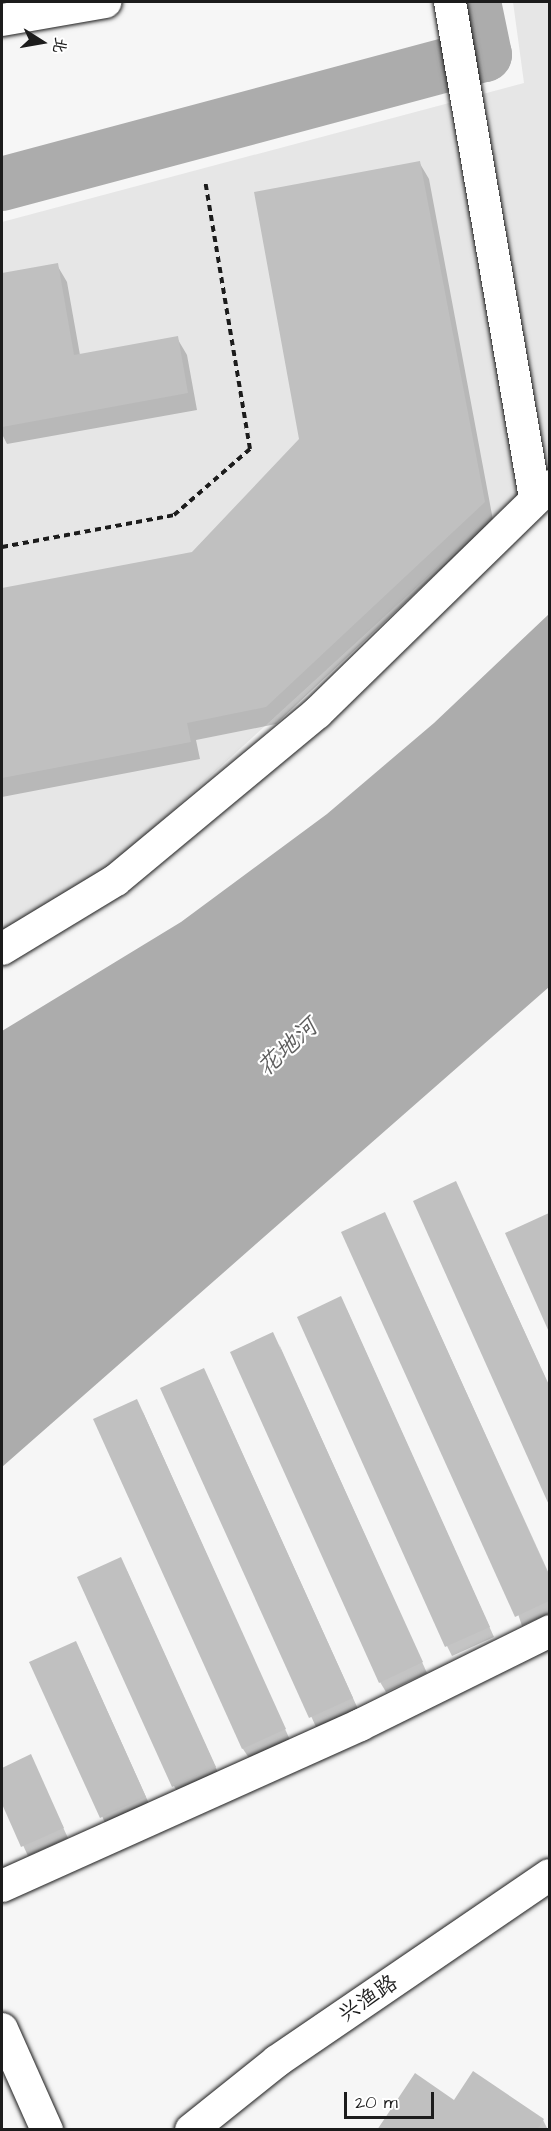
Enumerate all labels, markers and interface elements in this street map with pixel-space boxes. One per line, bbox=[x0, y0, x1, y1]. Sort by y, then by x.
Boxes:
north arrow bbox=[12, 12, 72, 72]
text: 北 bbox=[47, 35, 72, 55]
water label: 花地河 bbox=[252, 1013, 324, 1083]
street label: 兴渔路 bbox=[333, 1970, 403, 2028]
scale bar bbox=[347, 2080, 437, 2118]
text: 20 m bbox=[355, 2090, 398, 2115]

